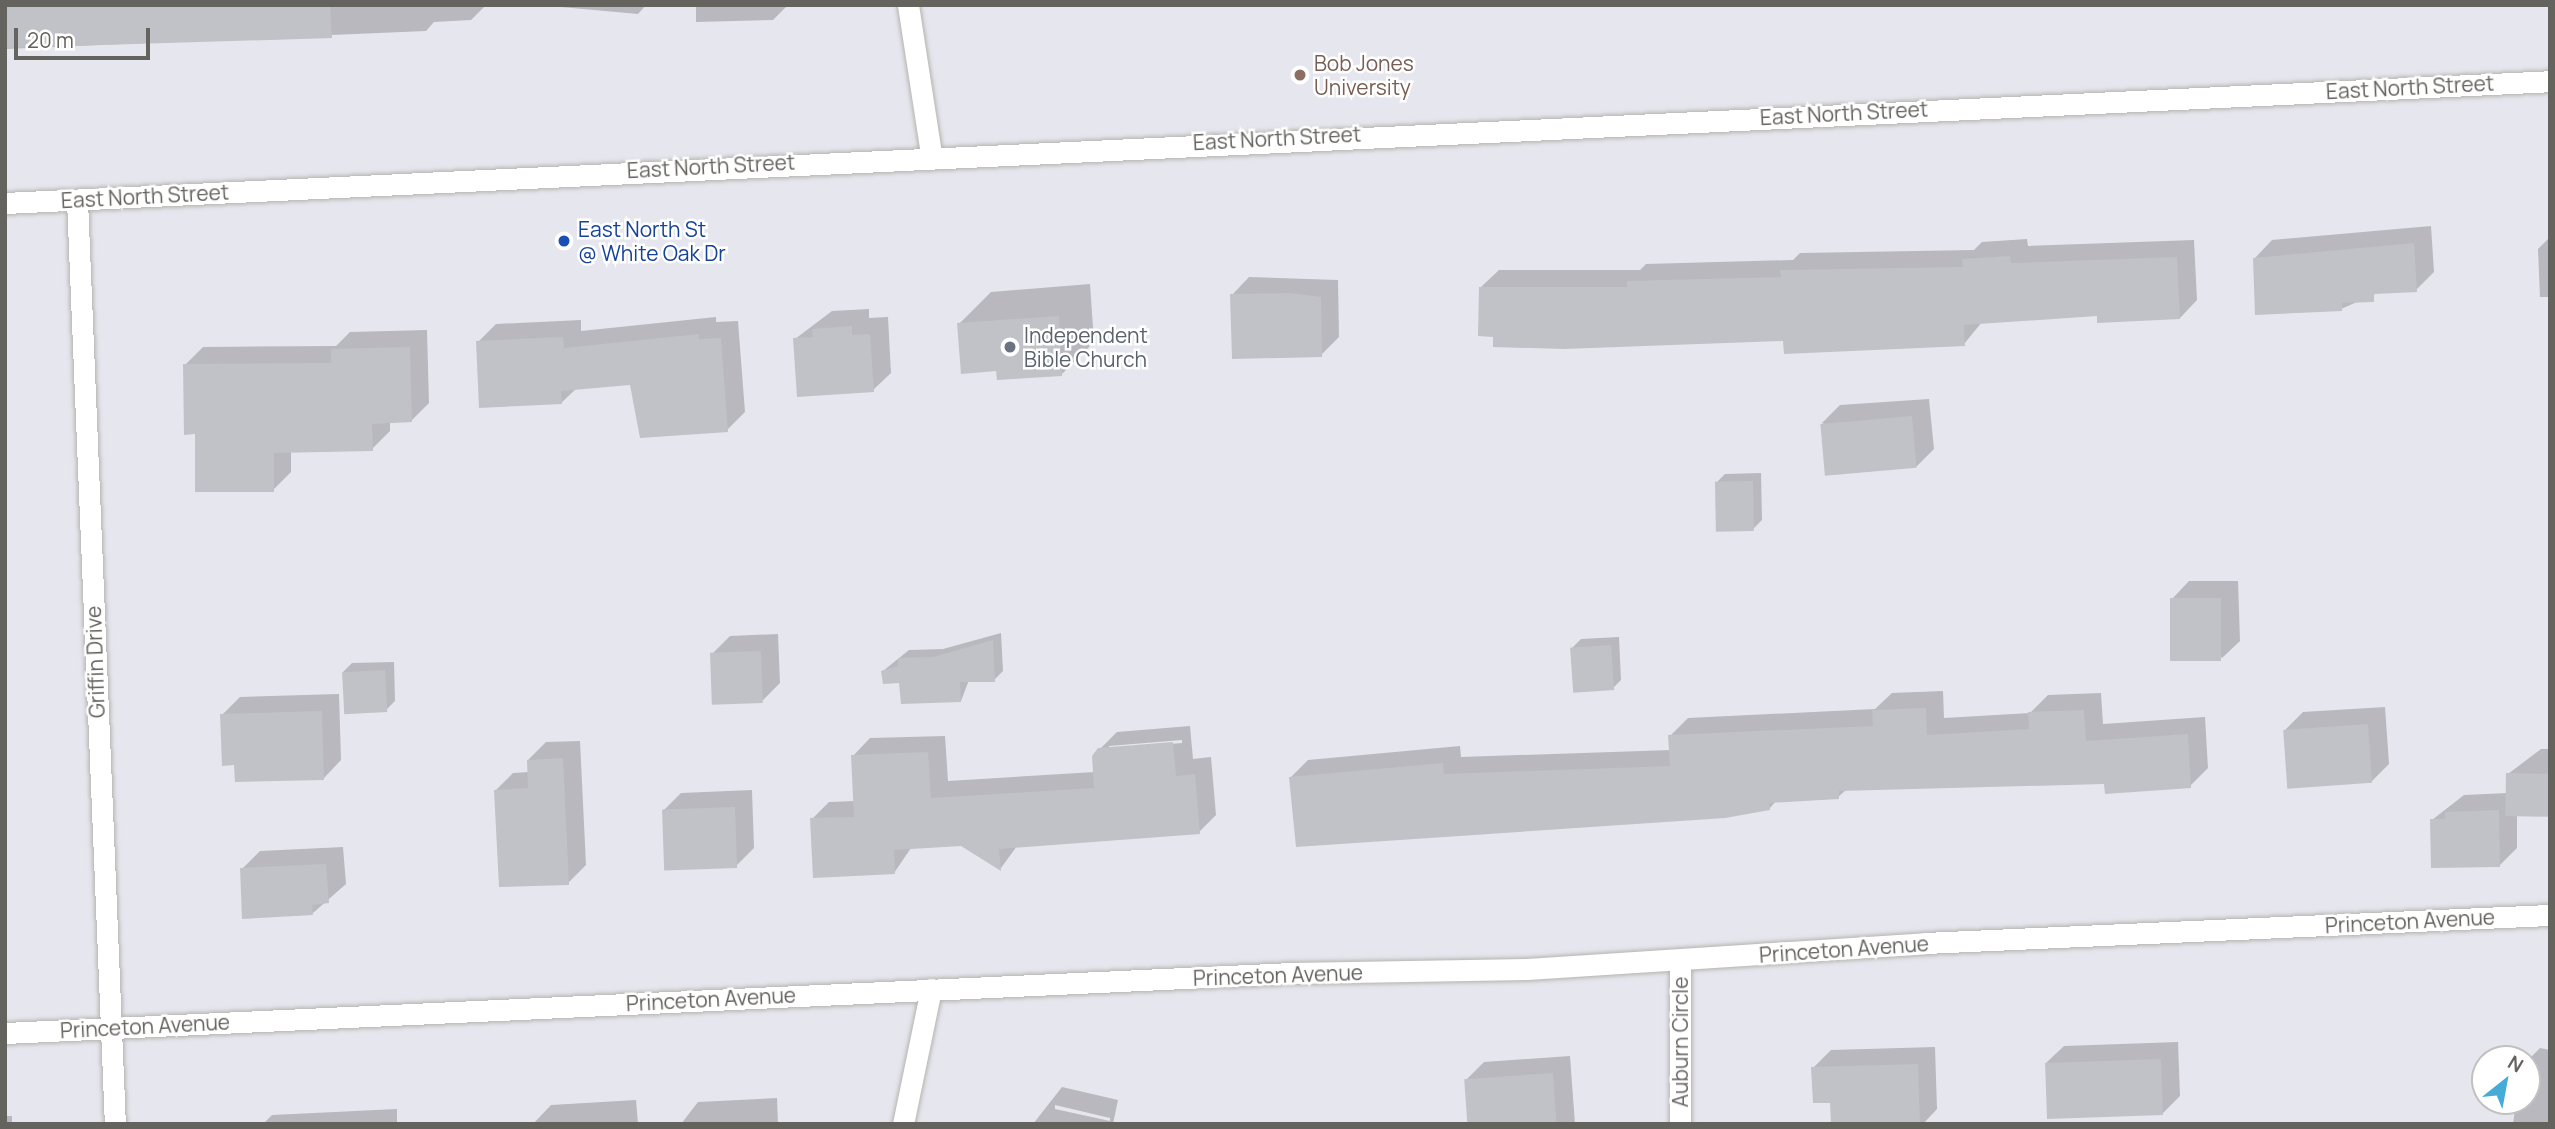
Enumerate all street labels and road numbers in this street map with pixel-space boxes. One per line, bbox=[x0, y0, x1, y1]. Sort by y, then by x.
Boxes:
street label: East North Street bbox=[2325, 70, 2495, 104]
street label: East North Street bbox=[1759, 96, 1929, 130]
street label: East North Street bbox=[1192, 121, 1362, 155]
street label: East North Street bbox=[626, 149, 796, 183]
street label: East North Street bbox=[60, 179, 230, 213]
street label: Griffin Drive bbox=[80, 606, 110, 718]
street label: Princeton Avenue bbox=[2324, 904, 2496, 938]
street label: Princeton Avenue bbox=[1758, 930, 1930, 968]
street label: Princeton Avenue bbox=[1193, 959, 1363, 991]
street label: Auburn Circle bbox=[1667, 977, 1693, 1107]
street label: Princeton Avenue bbox=[625, 982, 797, 1016]
street label: Princeton Avenue bbox=[59, 1009, 231, 1043]

